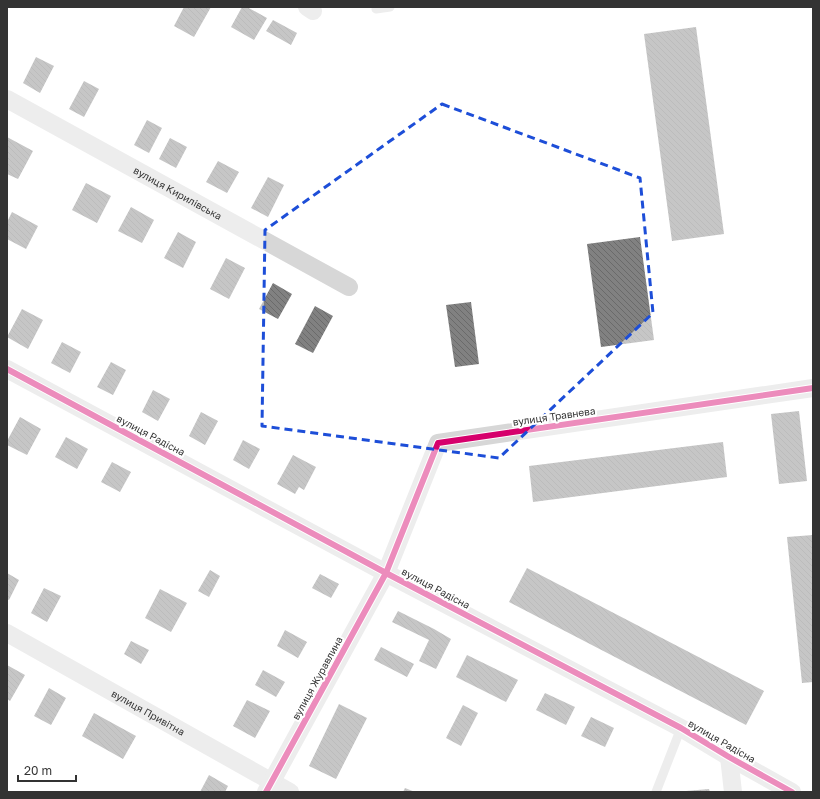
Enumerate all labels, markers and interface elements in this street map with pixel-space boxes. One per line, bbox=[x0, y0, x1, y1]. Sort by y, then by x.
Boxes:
street label: вулиця Кирилівська bbox=[132, 164, 224, 222]
street label: вулиця Травнева bbox=[512, 404, 596, 428]
street label: вулиця Радісна bbox=[115, 412, 187, 458]
street label: вулиця Радісна bbox=[400, 565, 472, 611]
street label: вулиця Журавлина bbox=[289, 634, 345, 722]
street label: вулиця Привітна bbox=[109, 687, 187, 738]
street label: вулиця Радісна bbox=[686, 717, 758, 765]
scale bar bbox=[18, 757, 76, 783]
text: 20 m bbox=[24, 763, 52, 778]

